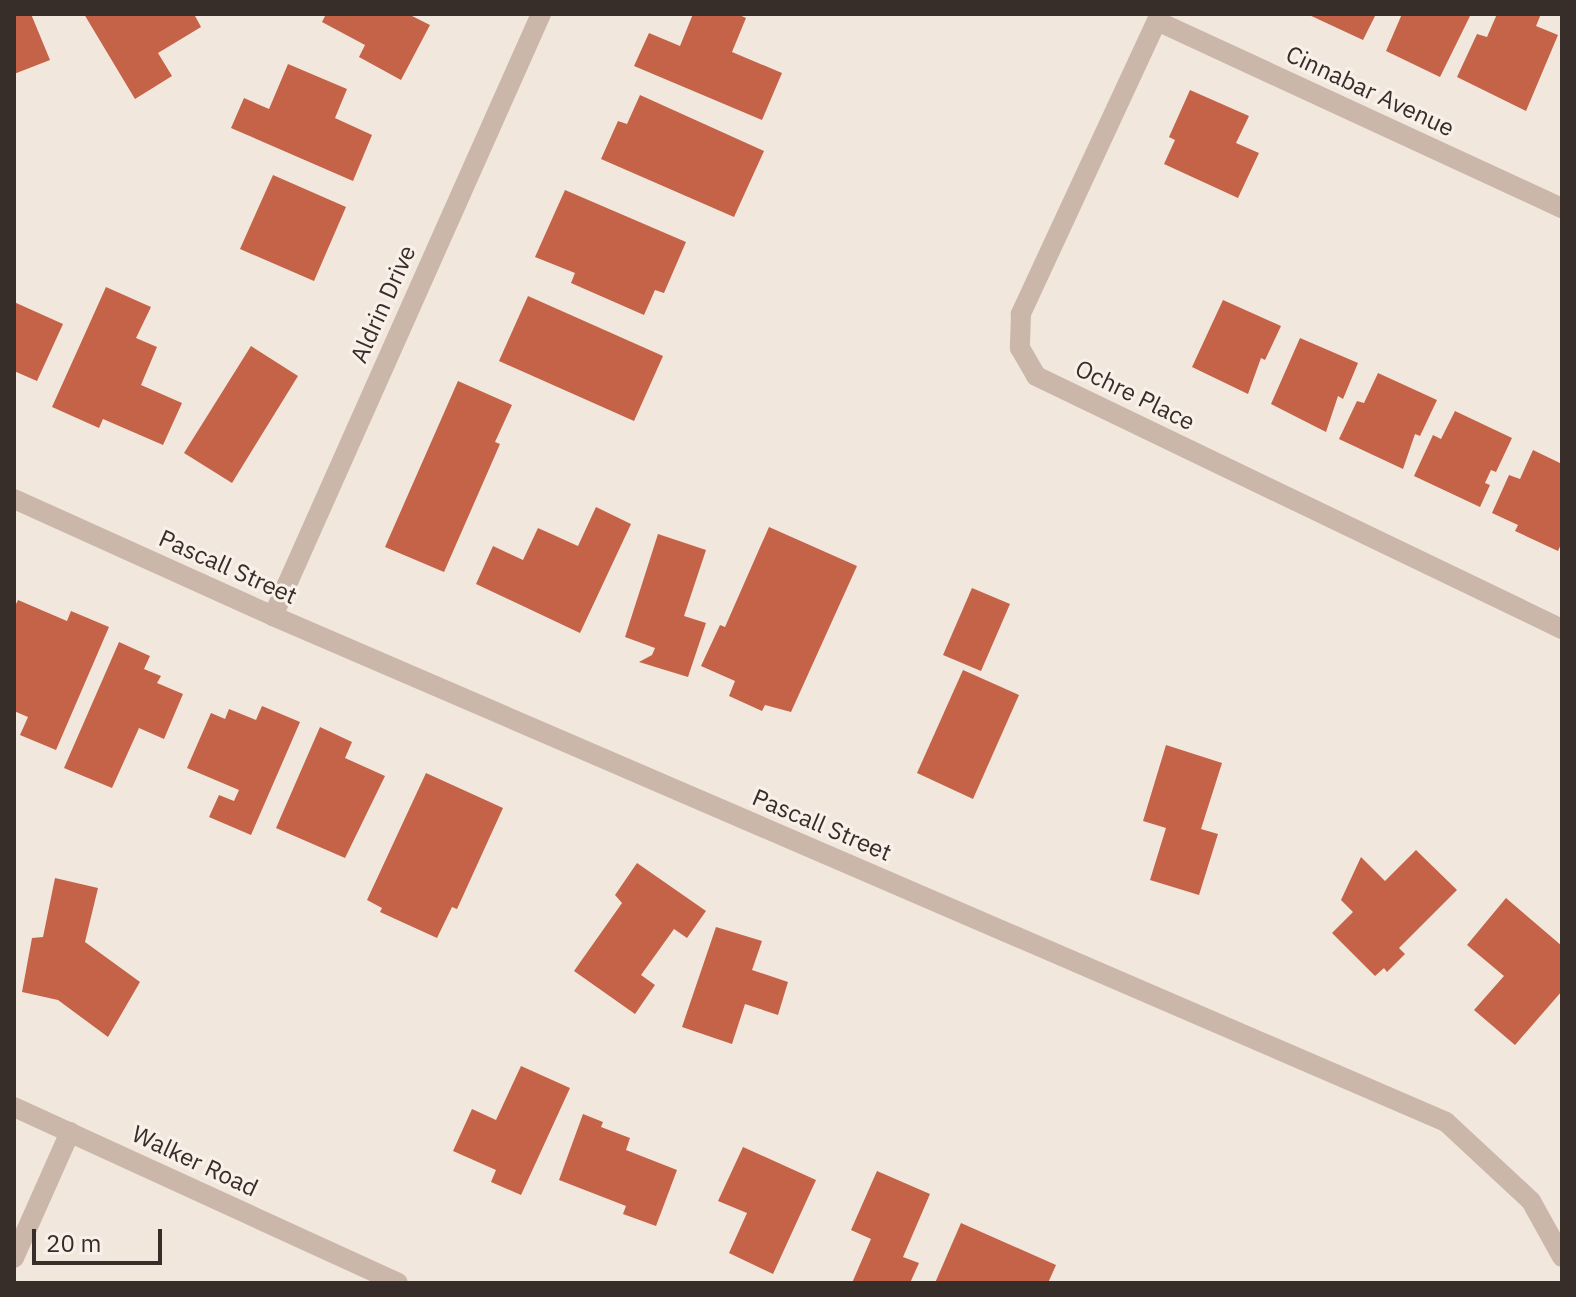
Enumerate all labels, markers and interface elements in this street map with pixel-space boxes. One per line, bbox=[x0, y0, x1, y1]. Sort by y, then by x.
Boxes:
street label: Cinnabar Avenue bbox=[1281, 39, 1459, 143]
street label: Aldrin Drive bbox=[344, 241, 422, 367]
street label: Ochre Place bbox=[1071, 354, 1199, 436]
street label: Pascall Street bbox=[154, 524, 302, 610]
street label: Pascall Street bbox=[748, 783, 896, 867]
street label: Walker Road bbox=[127, 1119, 263, 1203]
scale bar bbox=[36, 1213, 166, 1263]
text: 20 m bbox=[46, 1227, 101, 1259]

